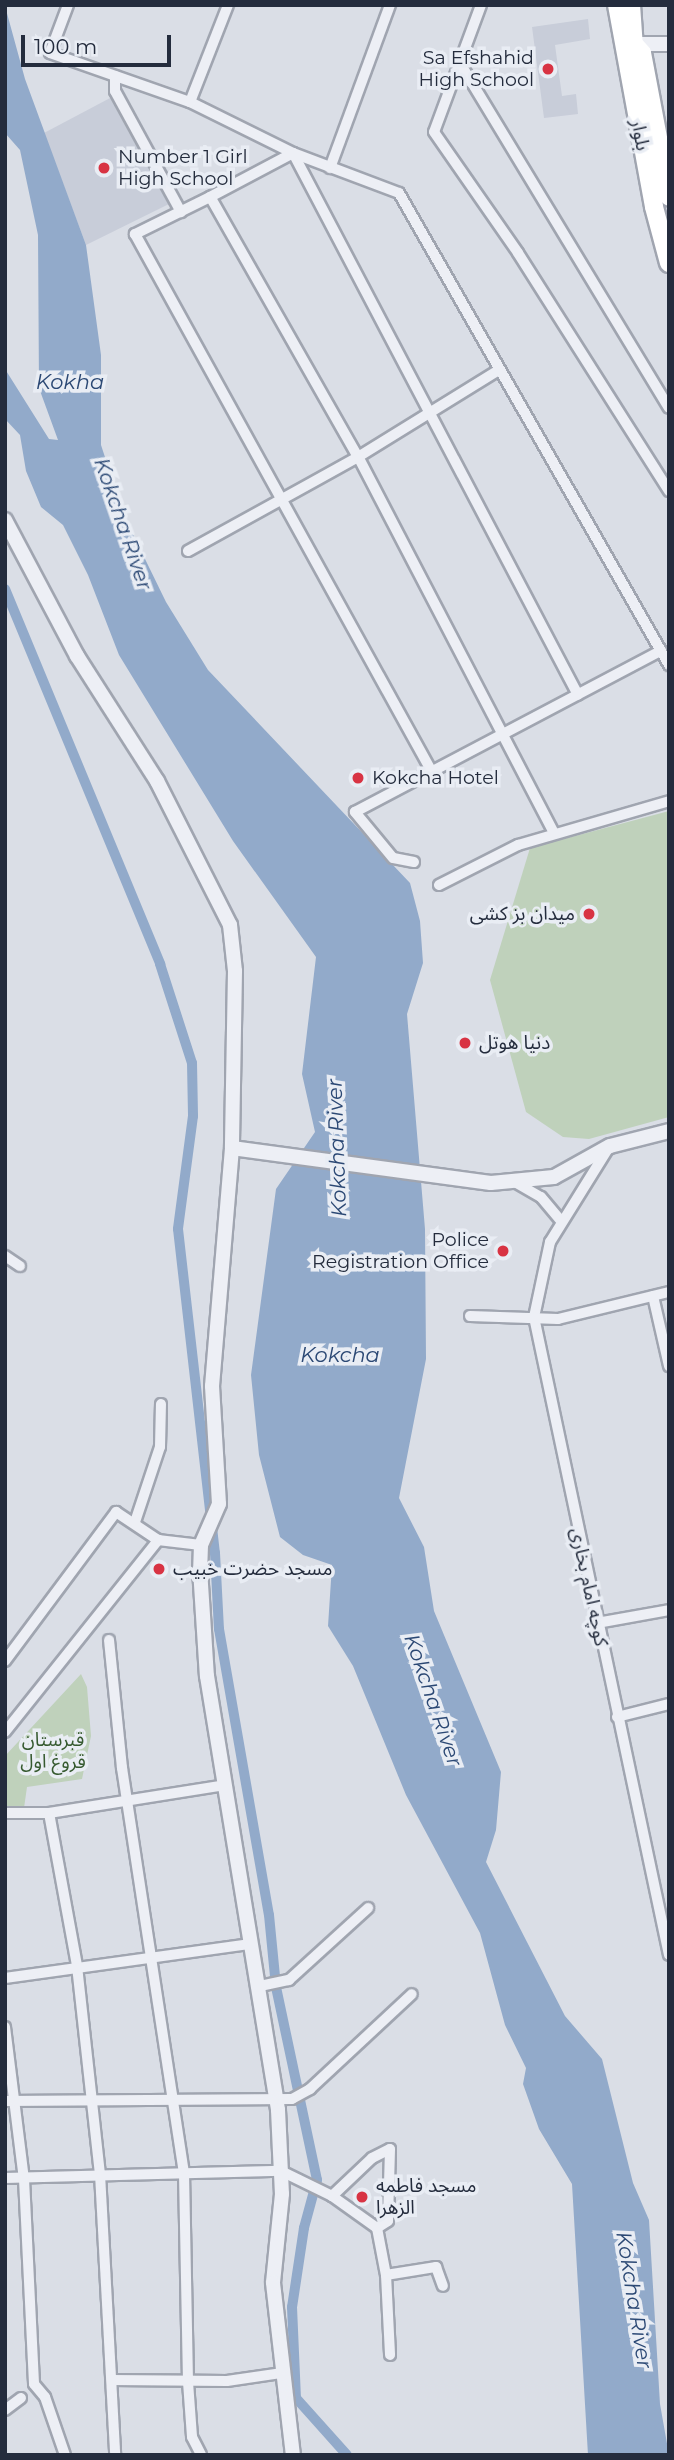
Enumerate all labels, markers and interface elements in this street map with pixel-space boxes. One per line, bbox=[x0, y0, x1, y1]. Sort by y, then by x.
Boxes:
scale bar bbox=[24, 21, 175, 65]
text: 100 m bbox=[34, 34, 97, 59]
place label: Sa Efshahid High School bbox=[419, 47, 534, 91]
marker: Sa Efshahid High School bbox=[540, 61, 556, 77]
street label: بلوار bbox=[626, 117, 654, 153]
place label: Number 1 Girl High School bbox=[118, 146, 248, 190]
marker: Number 1 Girl High School bbox=[96, 160, 112, 176]
water label: Kokha bbox=[36, 369, 104, 395]
water label: Kokcha River bbox=[89, 455, 157, 593]
place label: Kokcha Hotel bbox=[372, 767, 499, 789]
marker: Kokcha Hotel bbox=[350, 770, 366, 786]
place label: میدان بز کشی bbox=[470, 903, 575, 925]
marker: میدان بز کشی bbox=[581, 906, 597, 922]
place label: دنیا هوتل bbox=[479, 1032, 550, 1054]
marker: دنیا هوتل bbox=[457, 1035, 473, 1051]
water label: Kokcha River bbox=[322, 1078, 352, 1218]
place label: Police Registration Office bbox=[312, 1229, 489, 1273]
marker: Police Registration Office bbox=[495, 1243, 511, 1259]
water label: Kokcha bbox=[300, 1342, 380, 1368]
street label: کوچه امام بخاری bbox=[565, 1526, 613, 1648]
place label: مسجد حضرت خبیب bbox=[173, 1558, 332, 1580]
marker: مسجد حضرت خبیب bbox=[151, 1561, 167, 1577]
water label: Kokcha River bbox=[399, 1631, 467, 1769]
park label: قبرستان قروغ اول bbox=[20, 1729, 86, 1773]
place label: مسجد فاطمه الزهرا bbox=[376, 2175, 476, 2219]
marker: مسجد فاطمه الزهرا bbox=[354, 2189, 370, 2205]
water label: Kokcha River bbox=[611, 2230, 657, 2370]

